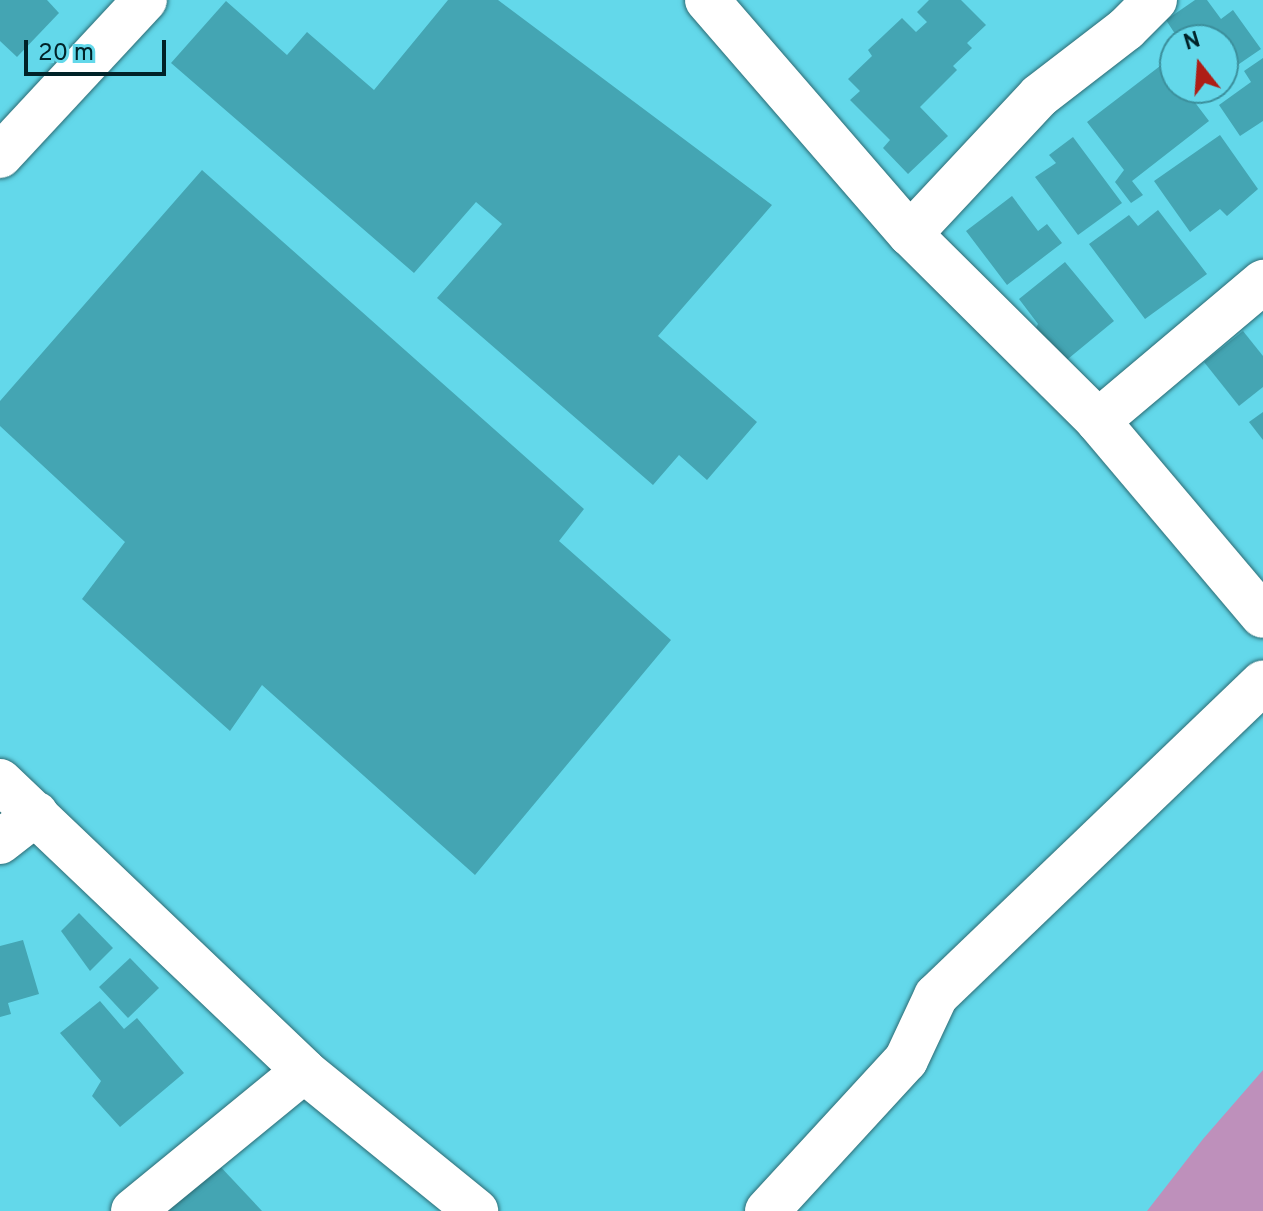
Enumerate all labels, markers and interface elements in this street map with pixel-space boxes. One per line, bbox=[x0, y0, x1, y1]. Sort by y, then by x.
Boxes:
scale bar bbox=[28, 24, 170, 74]
north arrow bbox=[1159, 24, 1239, 104]
text: N bbox=[1181, 27, 1204, 58]
text: 20 m bbox=[38, 39, 94, 69]

